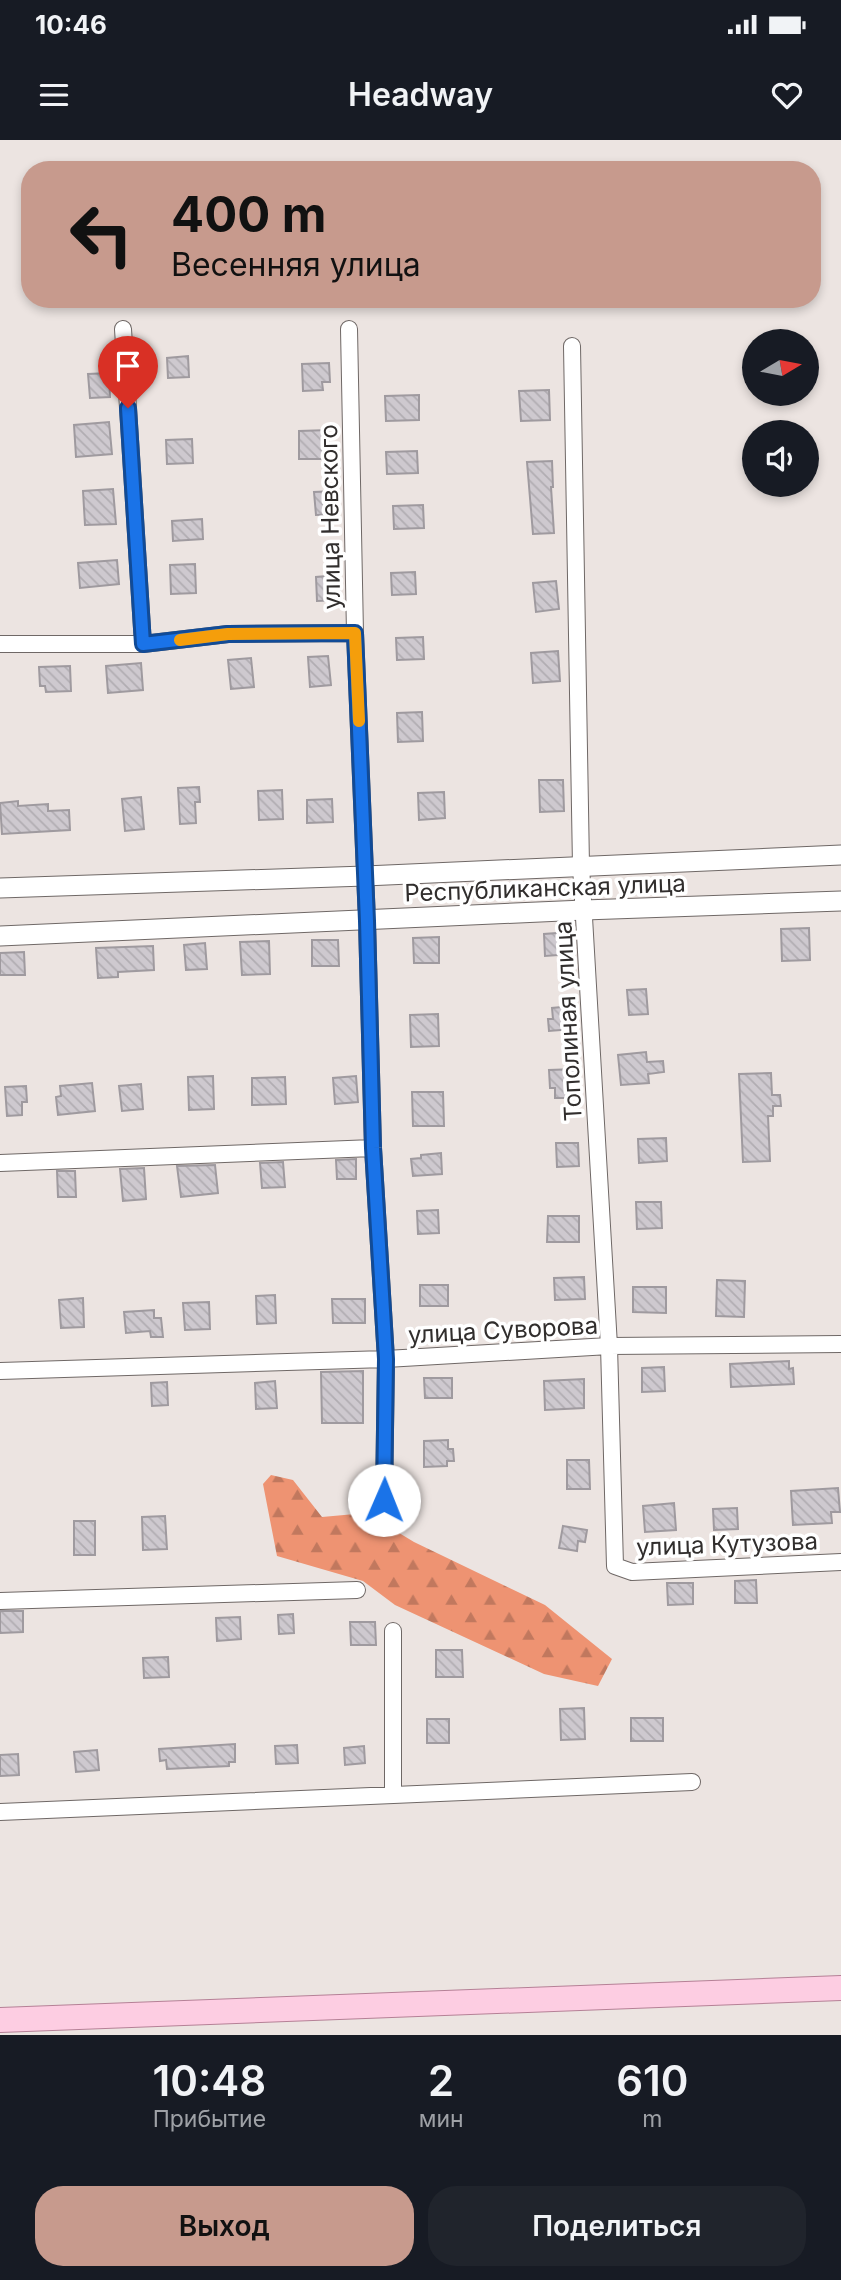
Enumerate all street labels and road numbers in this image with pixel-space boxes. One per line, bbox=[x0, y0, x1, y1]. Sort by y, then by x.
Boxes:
street label: улица Невского bbox=[314, 424, 346, 610]
street label: Республиканская улица bbox=[404, 869, 686, 907]
street label: Тополиная улица bbox=[548, 920, 588, 1122]
street label: улица Суворова bbox=[407, 1311, 599, 1349]
street label: улица Кутузова bbox=[636, 1526, 818, 1562]

